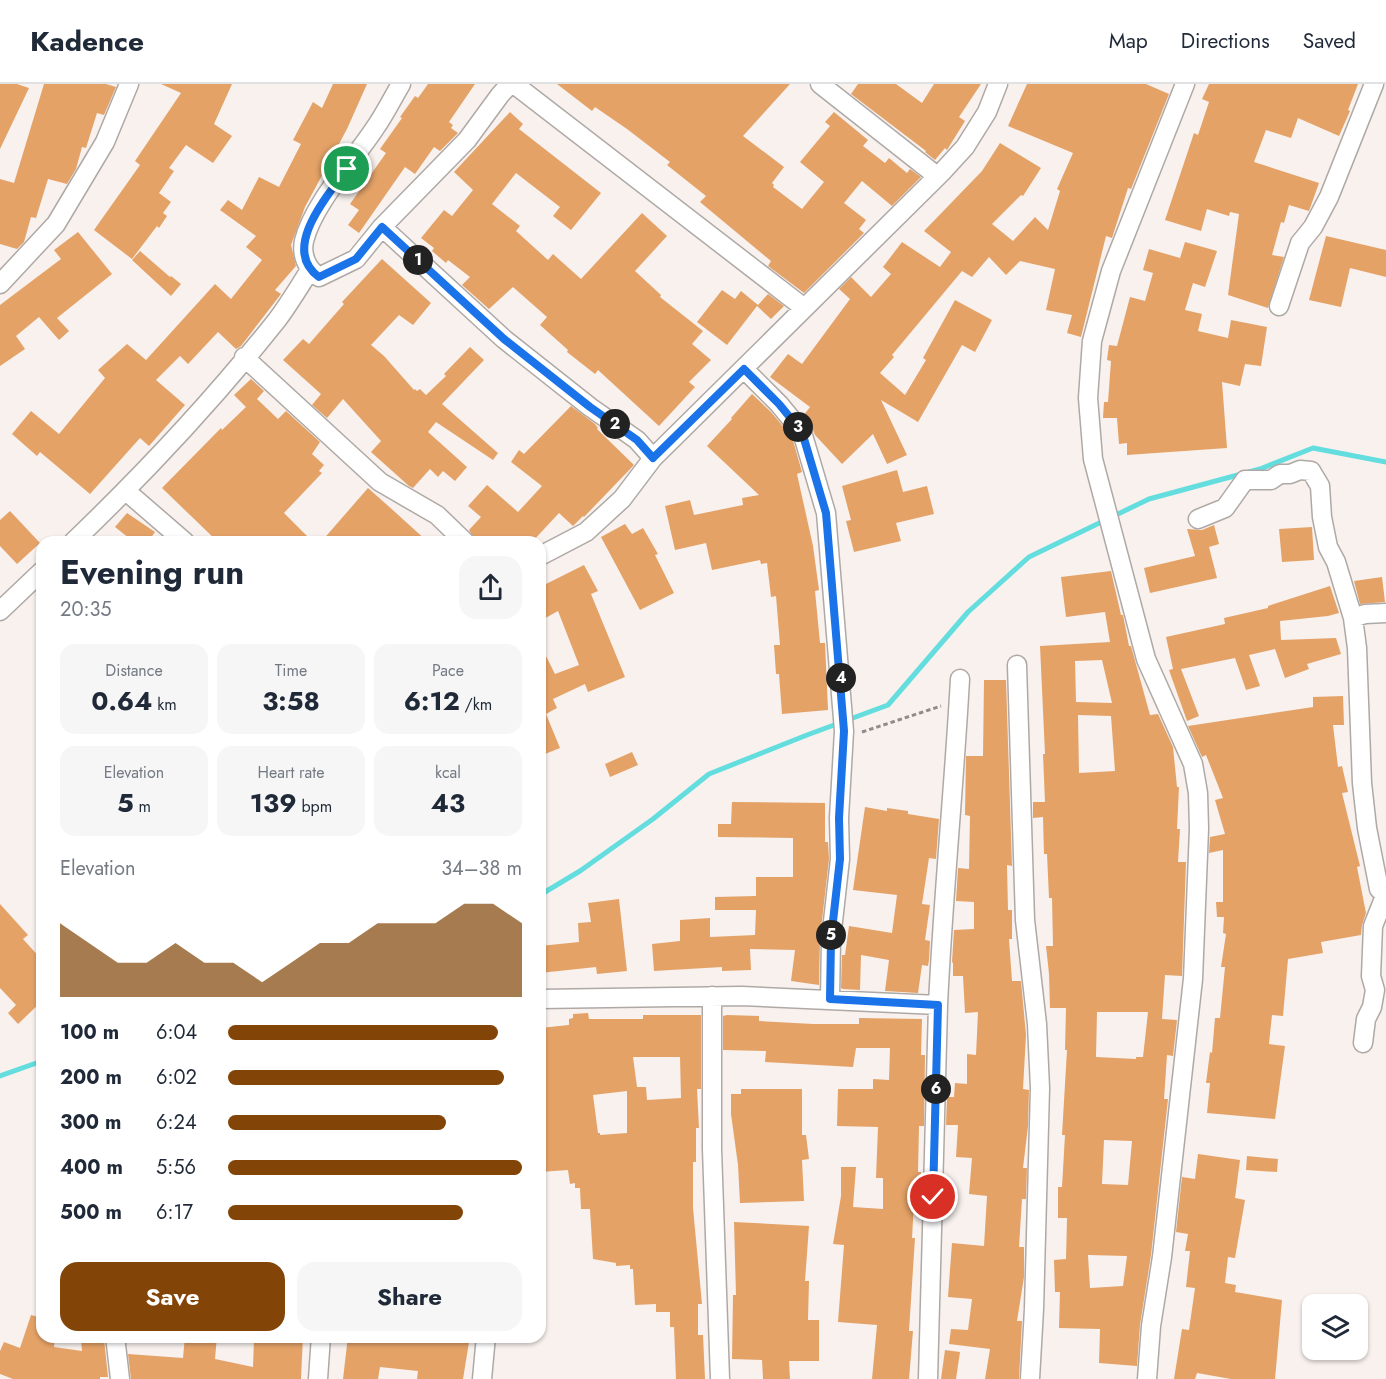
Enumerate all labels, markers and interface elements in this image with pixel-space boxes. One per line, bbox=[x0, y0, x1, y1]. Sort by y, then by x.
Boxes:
text: Kadence bbox=[30, 21, 144, 62]
text: Map bbox=[1109, 26, 1148, 56]
text: Directions bbox=[1181, 26, 1270, 56]
text: Saved bbox=[1303, 26, 1356, 56]
pin bbox=[321, 143, 372, 194]
icon: arrive bbox=[330, 152, 363, 185]
pin: 1 bbox=[403, 245, 433, 275]
text: 1 bbox=[414, 248, 422, 271]
pin: 2 bbox=[600, 409, 630, 439]
text: 2 bbox=[610, 412, 620, 435]
pin: 3 bbox=[783, 412, 813, 442]
text: 3 bbox=[793, 415, 803, 438]
text: Evening run bbox=[60, 549, 244, 596]
button: share bbox=[459, 556, 522, 619]
text: 20:35 bbox=[60, 595, 112, 624]
text: Distance bbox=[105, 659, 163, 682]
text: Time bbox=[275, 659, 307, 682]
text: Pace bbox=[432, 659, 464, 682]
pin: 4 bbox=[826, 663, 856, 693]
text: 4 bbox=[835, 666, 847, 689]
text: 0.64 bbox=[91, 682, 152, 720]
text: 3:58 bbox=[262, 682, 320, 720]
text: 6:12 bbox=[404, 682, 460, 720]
text: km bbox=[152, 693, 177, 716]
text: /km bbox=[460, 693, 492, 716]
text: Elevation bbox=[104, 761, 164, 784]
text: Heart rate bbox=[258, 761, 324, 784]
text: kcal bbox=[435, 761, 461, 784]
text: 5 bbox=[117, 784, 134, 822]
text: 139 bbox=[250, 784, 297, 822]
text: 43 bbox=[431, 784, 465, 822]
text: m bbox=[134, 795, 151, 818]
text: bpm bbox=[297, 795, 332, 818]
text: Elevation bbox=[60, 854, 135, 883]
text: 34–38 m bbox=[441, 854, 522, 883]
pin: 5 bbox=[816, 920, 846, 950]
text: 5 bbox=[826, 923, 836, 946]
text: 100 m bbox=[60, 1018, 119, 1047]
text: 6:04 bbox=[156, 1018, 197, 1047]
text: 200 m bbox=[60, 1063, 122, 1092]
text: 6:02 bbox=[156, 1063, 197, 1092]
pin: 6 bbox=[921, 1074, 951, 1104]
text: 6 bbox=[931, 1077, 941, 1100]
text: 300 m bbox=[60, 1108, 121, 1137]
text: 6:24 bbox=[156, 1108, 197, 1137]
text: 400 m bbox=[60, 1153, 123, 1182]
text: 5:56 bbox=[156, 1153, 196, 1182]
pin bbox=[907, 1171, 958, 1222]
icon: check bbox=[916, 1180, 949, 1213]
text: 500 m bbox=[60, 1198, 122, 1227]
text: 6:17 bbox=[156, 1198, 193, 1227]
button: Save bbox=[60, 1262, 285, 1331]
button: Share bbox=[297, 1262, 522, 1331]
map controls bbox=[1302, 1294, 1368, 1360]
button: layers bbox=[1302, 1294, 1368, 1360]

